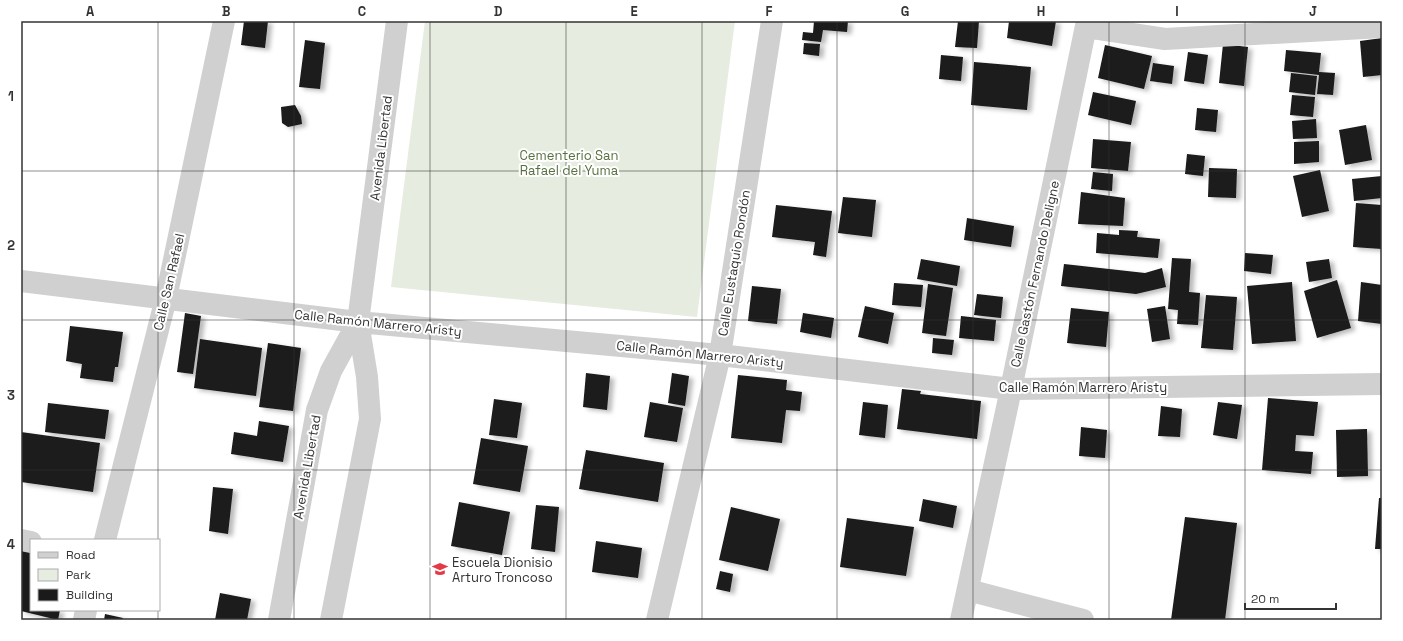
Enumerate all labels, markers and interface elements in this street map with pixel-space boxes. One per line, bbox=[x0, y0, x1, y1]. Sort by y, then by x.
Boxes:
text: A bbox=[86, 3, 95, 20]
text: B bbox=[222, 3, 231, 20]
text: C bbox=[358, 3, 366, 20]
text: D bbox=[494, 3, 503, 20]
text: E bbox=[630, 3, 638, 20]
text: F bbox=[766, 3, 773, 20]
text: G bbox=[901, 3, 909, 20]
text: H bbox=[1037, 3, 1045, 20]
text: I bbox=[1175, 3, 1179, 20]
text: J bbox=[1309, 3, 1317, 20]
text: 1 bbox=[8, 88, 14, 105]
street label: Avenida Libertad bbox=[366, 95, 396, 201]
park label: Cementerio San Rafael del Yuma bbox=[519, 147, 619, 179]
street label: Calle Gastón Fernando Deligne bbox=[1007, 179, 1063, 369]
street label: Calle Eustaquio Rondón bbox=[714, 189, 754, 337]
street label: Calle San Rafael bbox=[150, 232, 188, 332]
text: 2 bbox=[7, 237, 15, 254]
street label: Calle Ramón Marrero Aristy bbox=[293, 306, 463, 340]
street label: Calle Ramón Marrero Aristy bbox=[615, 337, 785, 371]
street label: Calle Ramón Marrero Aristy bbox=[999, 379, 1167, 396]
text: 3 bbox=[7, 387, 15, 404]
street label: Avenida Libertad bbox=[289, 414, 325, 520]
text: 4 bbox=[7, 536, 15, 553]
legend bbox=[30, 539, 160, 611]
text: Road bbox=[66, 547, 95, 563]
place label: Escuela Dionisio Arturo Troncoso bbox=[452, 554, 553, 586]
school or university icon: Escuela Dionisio Arturo Troncoso bbox=[431, 560, 449, 578]
text: Park bbox=[66, 567, 91, 583]
scale bar bbox=[1245, 585, 1336, 611]
text: Building bbox=[66, 587, 113, 603]
text: 20 m bbox=[1251, 591, 1279, 607]

